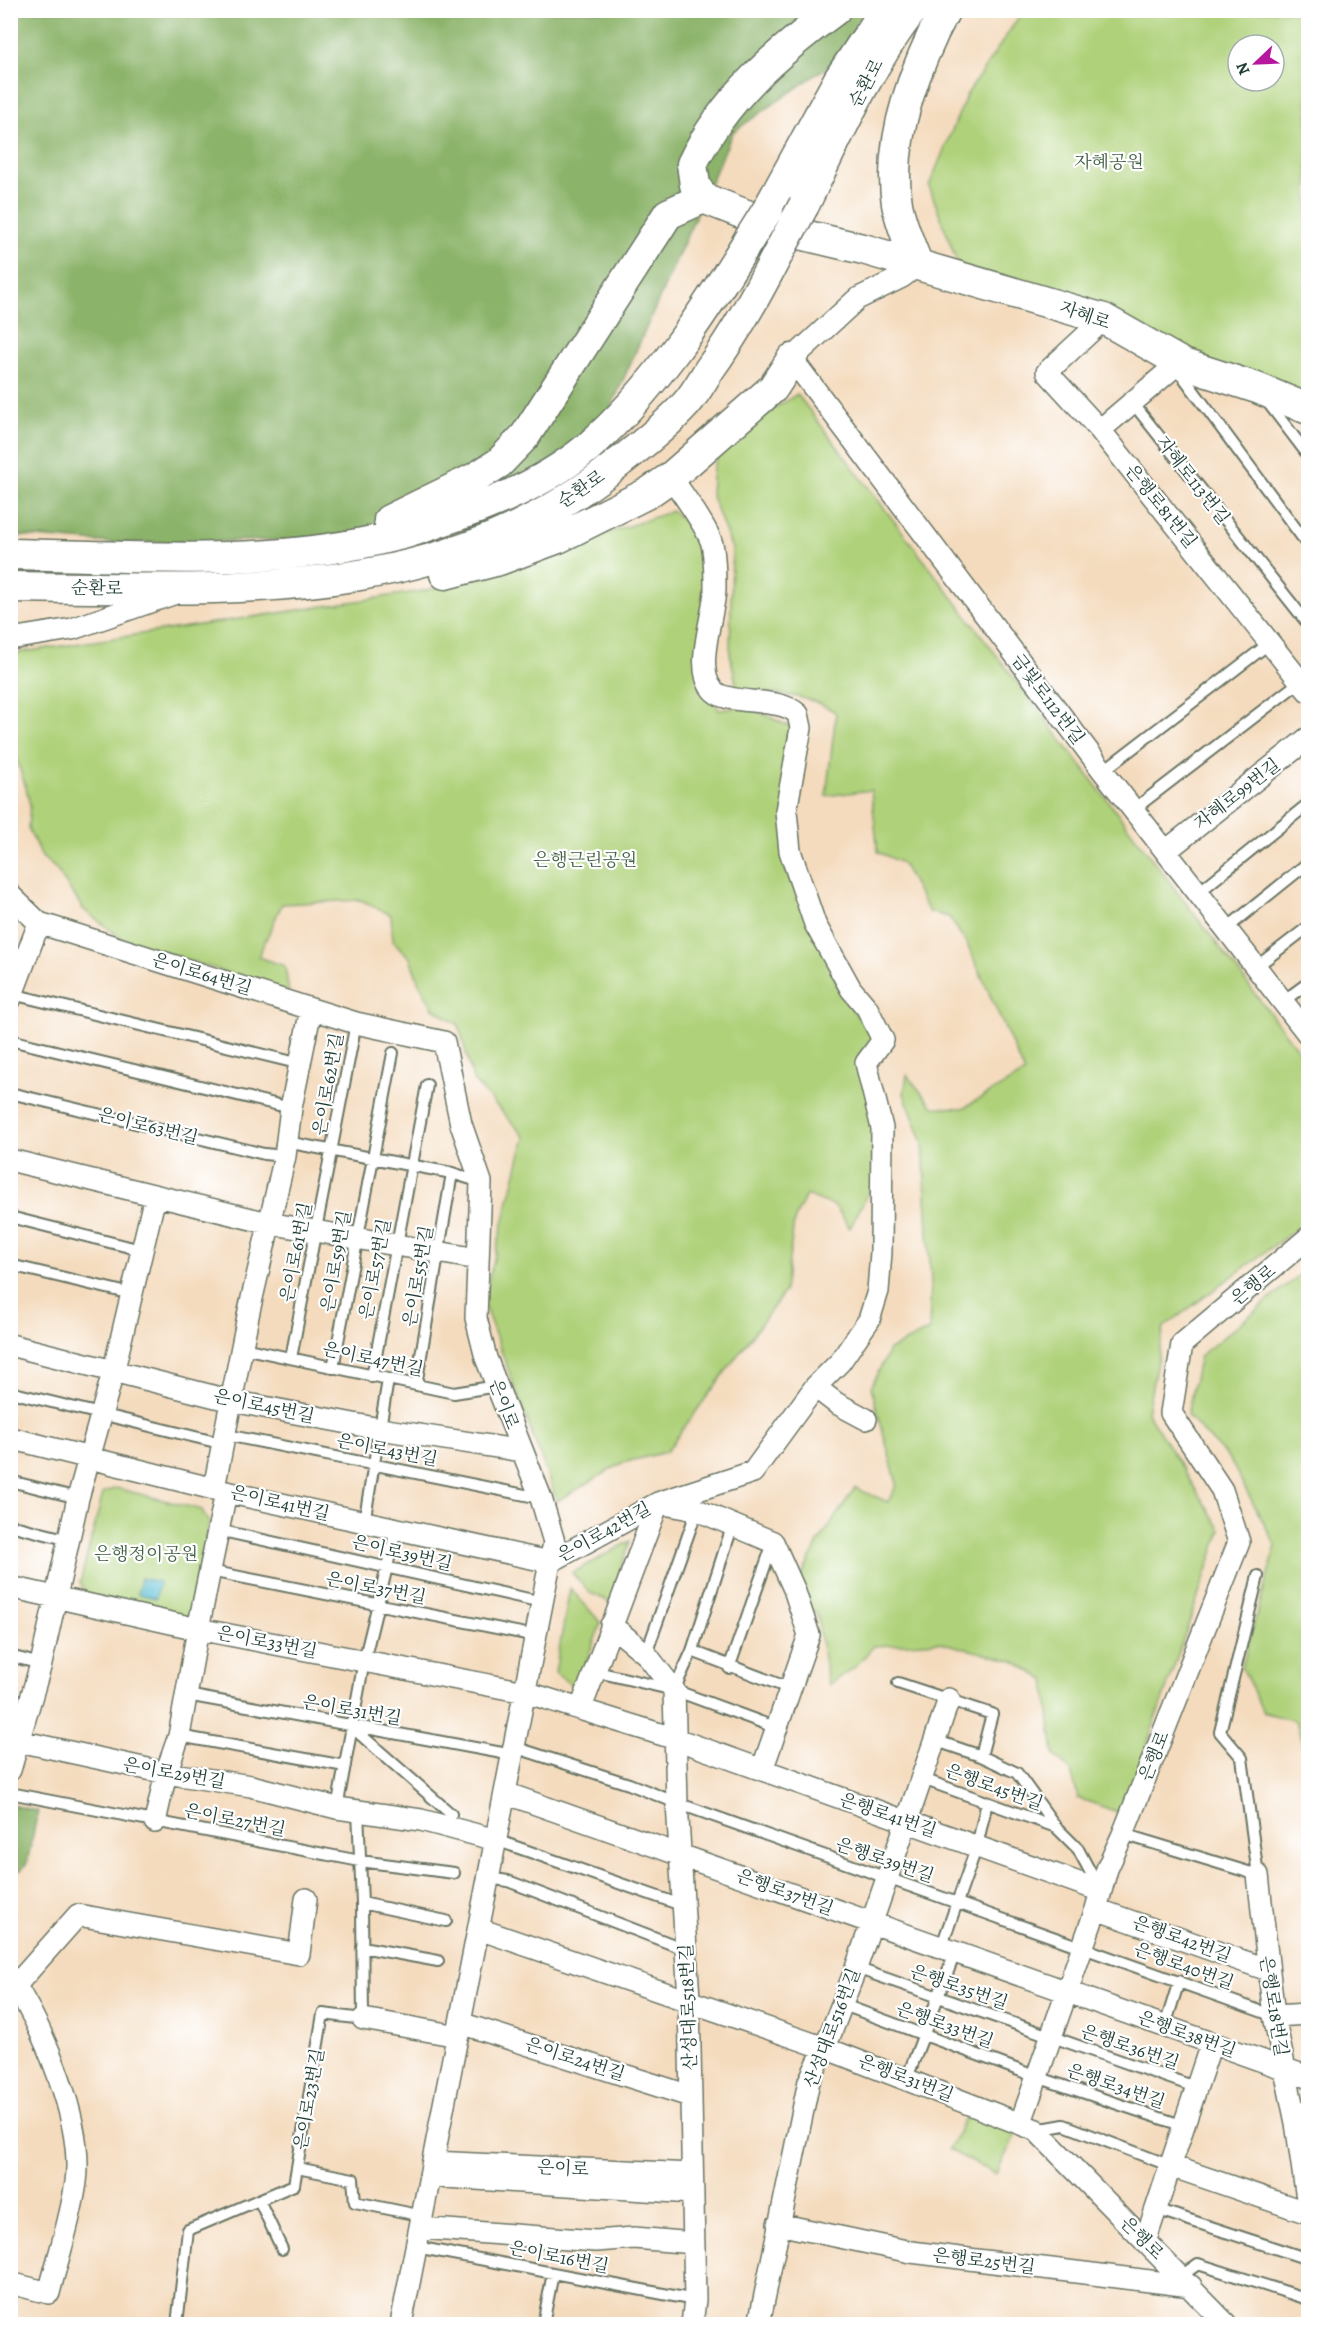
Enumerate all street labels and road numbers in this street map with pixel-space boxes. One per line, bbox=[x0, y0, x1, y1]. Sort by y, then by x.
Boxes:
street label: 순환로 bbox=[843, 54, 889, 112]
street label: 자혜로 bbox=[1056, 295, 1114, 335]
street label: 자혜로113번길 bbox=[1151, 431, 1235, 529]
street label: 은행로81번길 bbox=[1120, 459, 1202, 553]
street label: 순환로 bbox=[553, 464, 609, 514]
street label: 순환로 bbox=[71, 576, 123, 600]
street label: 금빛로112번길 bbox=[1006, 649, 1090, 749]
street label: 자혜로99번길 bbox=[1189, 753, 1285, 835]
street label: 은이로64번길 bbox=[149, 947, 255, 1001]
street label: 은이로62번길 bbox=[307, 1031, 349, 1137]
street label: 은이로63번길 bbox=[95, 1102, 201, 1150]
street label: 은이로61번길 bbox=[275, 1200, 317, 1304]
street label: 은이로59번길 bbox=[315, 1208, 357, 1314]
street label: 은이로57번길 bbox=[353, 1217, 397, 1321]
street label: 은이로55번길 bbox=[397, 1223, 439, 1329]
street label: 은행로 bbox=[1225, 1259, 1281, 1311]
street label: 은이로47번길 bbox=[320, 1337, 426, 1381]
street label: 은이로 bbox=[483, 1375, 525, 1433]
street label: 은이로45번길 bbox=[211, 1384, 317, 1428]
street label: 은이로43번길 bbox=[334, 1428, 440, 1472]
street label: 은이로41번길 bbox=[228, 1480, 332, 1526]
street label: 은이로42번길 bbox=[553, 1496, 655, 1568]
street label: 은이로39번길 bbox=[349, 1530, 455, 1576]
street label: 은이로37번길 bbox=[324, 1566, 428, 1610]
street label: 은이로33번길 bbox=[215, 1620, 319, 1664]
street label: 은이로31번길 bbox=[300, 1689, 404, 1731]
street label: 은행로 bbox=[1133, 1727, 1175, 1785]
street label: 은이로29번길 bbox=[121, 1752, 227, 1794]
street label: 은행로45번길 bbox=[942, 1758, 1046, 1816]
street label: 은행로41번길 bbox=[836, 1787, 940, 1843]
street label: 은이로27번길 bbox=[182, 1798, 288, 1842]
street label: 은행로39번길 bbox=[833, 1832, 937, 1888]
street label: 은행로37번길 bbox=[733, 1863, 837, 1921]
street label: 은행로42번길 bbox=[1129, 1910, 1235, 1968]
street label: 은행로40번길 bbox=[1131, 1937, 1237, 1995]
street label: 산성대로518번길 bbox=[674, 1943, 702, 2071]
street label: 은행로18번길 bbox=[1254, 1954, 1294, 2058]
street label: 은행로35번길 bbox=[907, 1959, 1011, 2015]
street label: 산성대로516번길 bbox=[798, 1965, 866, 2091]
street label: 은행로33번길 bbox=[893, 1996, 997, 2054]
street label: 은행로38번길 bbox=[1134, 2005, 1240, 2063]
street label: 은행로36번길 bbox=[1078, 2019, 1182, 2075]
street label: 은이로24번길 bbox=[522, 2032, 628, 2086]
street label: 은이로23번길 bbox=[288, 2046, 330, 2152]
street label: 은행로31번길 bbox=[855, 2049, 957, 2107]
street label: 은행로34번길 bbox=[1064, 2058, 1168, 2114]
street label: 은이로 bbox=[536, 2155, 590, 2181]
street label: 은행로 bbox=[1115, 2211, 1169, 2265]
street label: 은이로16번길 bbox=[507, 2236, 611, 2278]
street label: 은행로25번길 bbox=[931, 2243, 1037, 2279]

